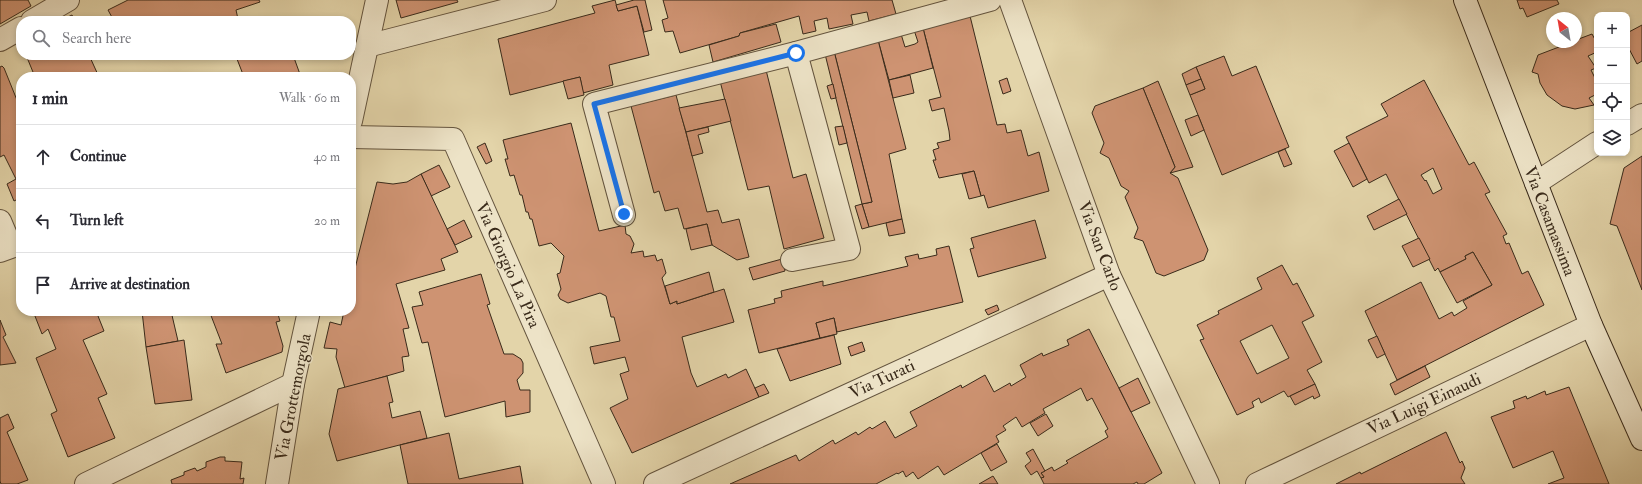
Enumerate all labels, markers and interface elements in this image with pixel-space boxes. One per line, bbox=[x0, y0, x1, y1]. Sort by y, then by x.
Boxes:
north arrow bbox=[1546, 12, 1582, 48]
map controls bbox=[1594, 12, 1630, 156]
button: + bbox=[1594, 12, 1630, 48]
search box bbox=[16, 16, 356, 60]
icon: search bbox=[30, 27, 52, 49]
text: Search here bbox=[62, 29, 131, 48]
route start bbox=[787, 44, 805, 62]
button: − bbox=[1594, 48, 1630, 84]
button: locate bbox=[1594, 84, 1630, 120]
text: 1 min bbox=[32, 88, 68, 109]
text: Walk · 60 m bbox=[279, 90, 340, 106]
button: layers bbox=[1594, 120, 1630, 156]
icon: ahead bbox=[32, 146, 54, 168]
text: Continue bbox=[70, 147, 126, 166]
text: 40 m bbox=[314, 149, 340, 165]
street label: Via Casamassima bbox=[1519, 163, 1581, 280]
street label: Via San Carlo bbox=[1073, 198, 1127, 294]
street label: Via Giorgio La Pira bbox=[471, 199, 546, 332]
route end bbox=[615, 205, 633, 223]
icon: left bbox=[32, 210, 54, 232]
text: Turn left bbox=[70, 211, 124, 230]
text: 20 m bbox=[314, 213, 340, 229]
icon: arrive bbox=[32, 274, 54, 296]
text: Arrive at destination bbox=[70, 275, 190, 294]
street label: Via Grottemorgola bbox=[270, 331, 316, 462]
street label: Via Turati bbox=[846, 354, 919, 403]
street label: Via Luigi Einaudi bbox=[1364, 368, 1485, 440]

